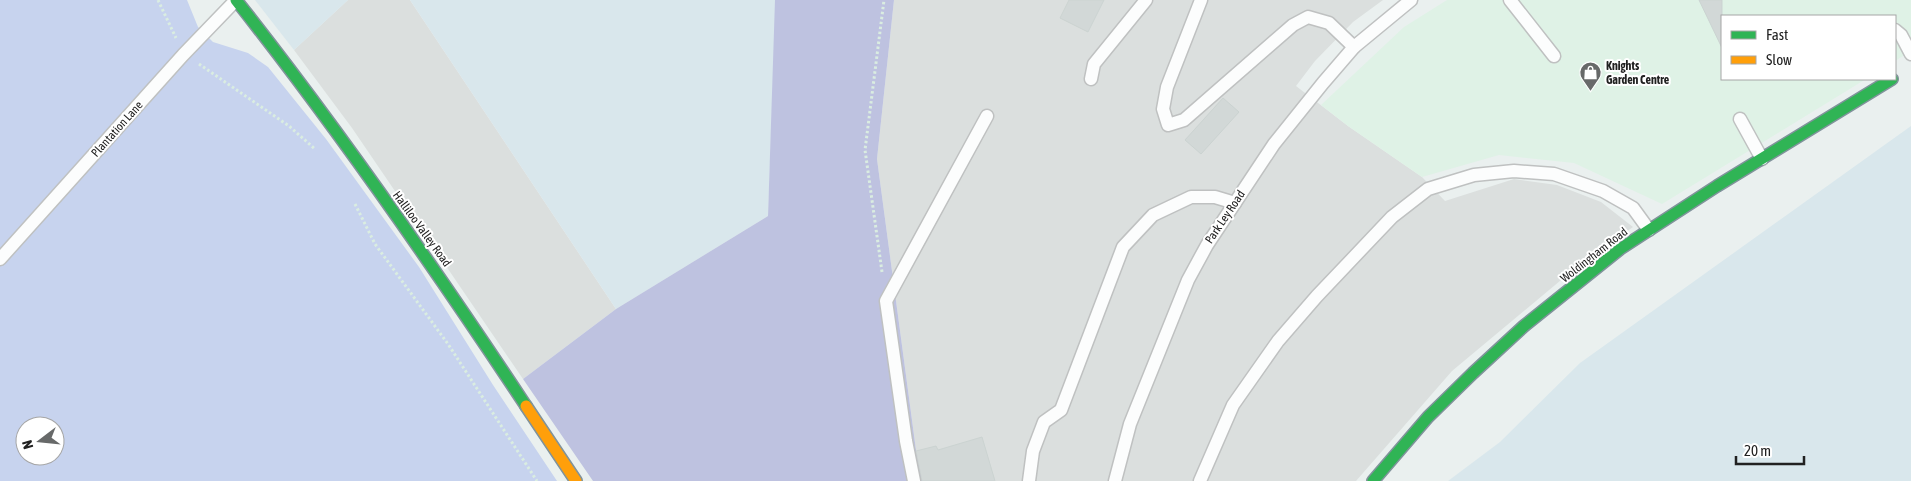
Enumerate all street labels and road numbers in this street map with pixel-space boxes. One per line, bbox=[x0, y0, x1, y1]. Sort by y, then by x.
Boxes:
street label: Plantation Lane bbox=[88, 98, 146, 160]
street label: Park Ley Road bbox=[1202, 188, 1248, 246]
street label: Halliloo Valley Road bbox=[390, 189, 454, 269]
street label: Woldingham Road bbox=[1558, 225, 1630, 285]

